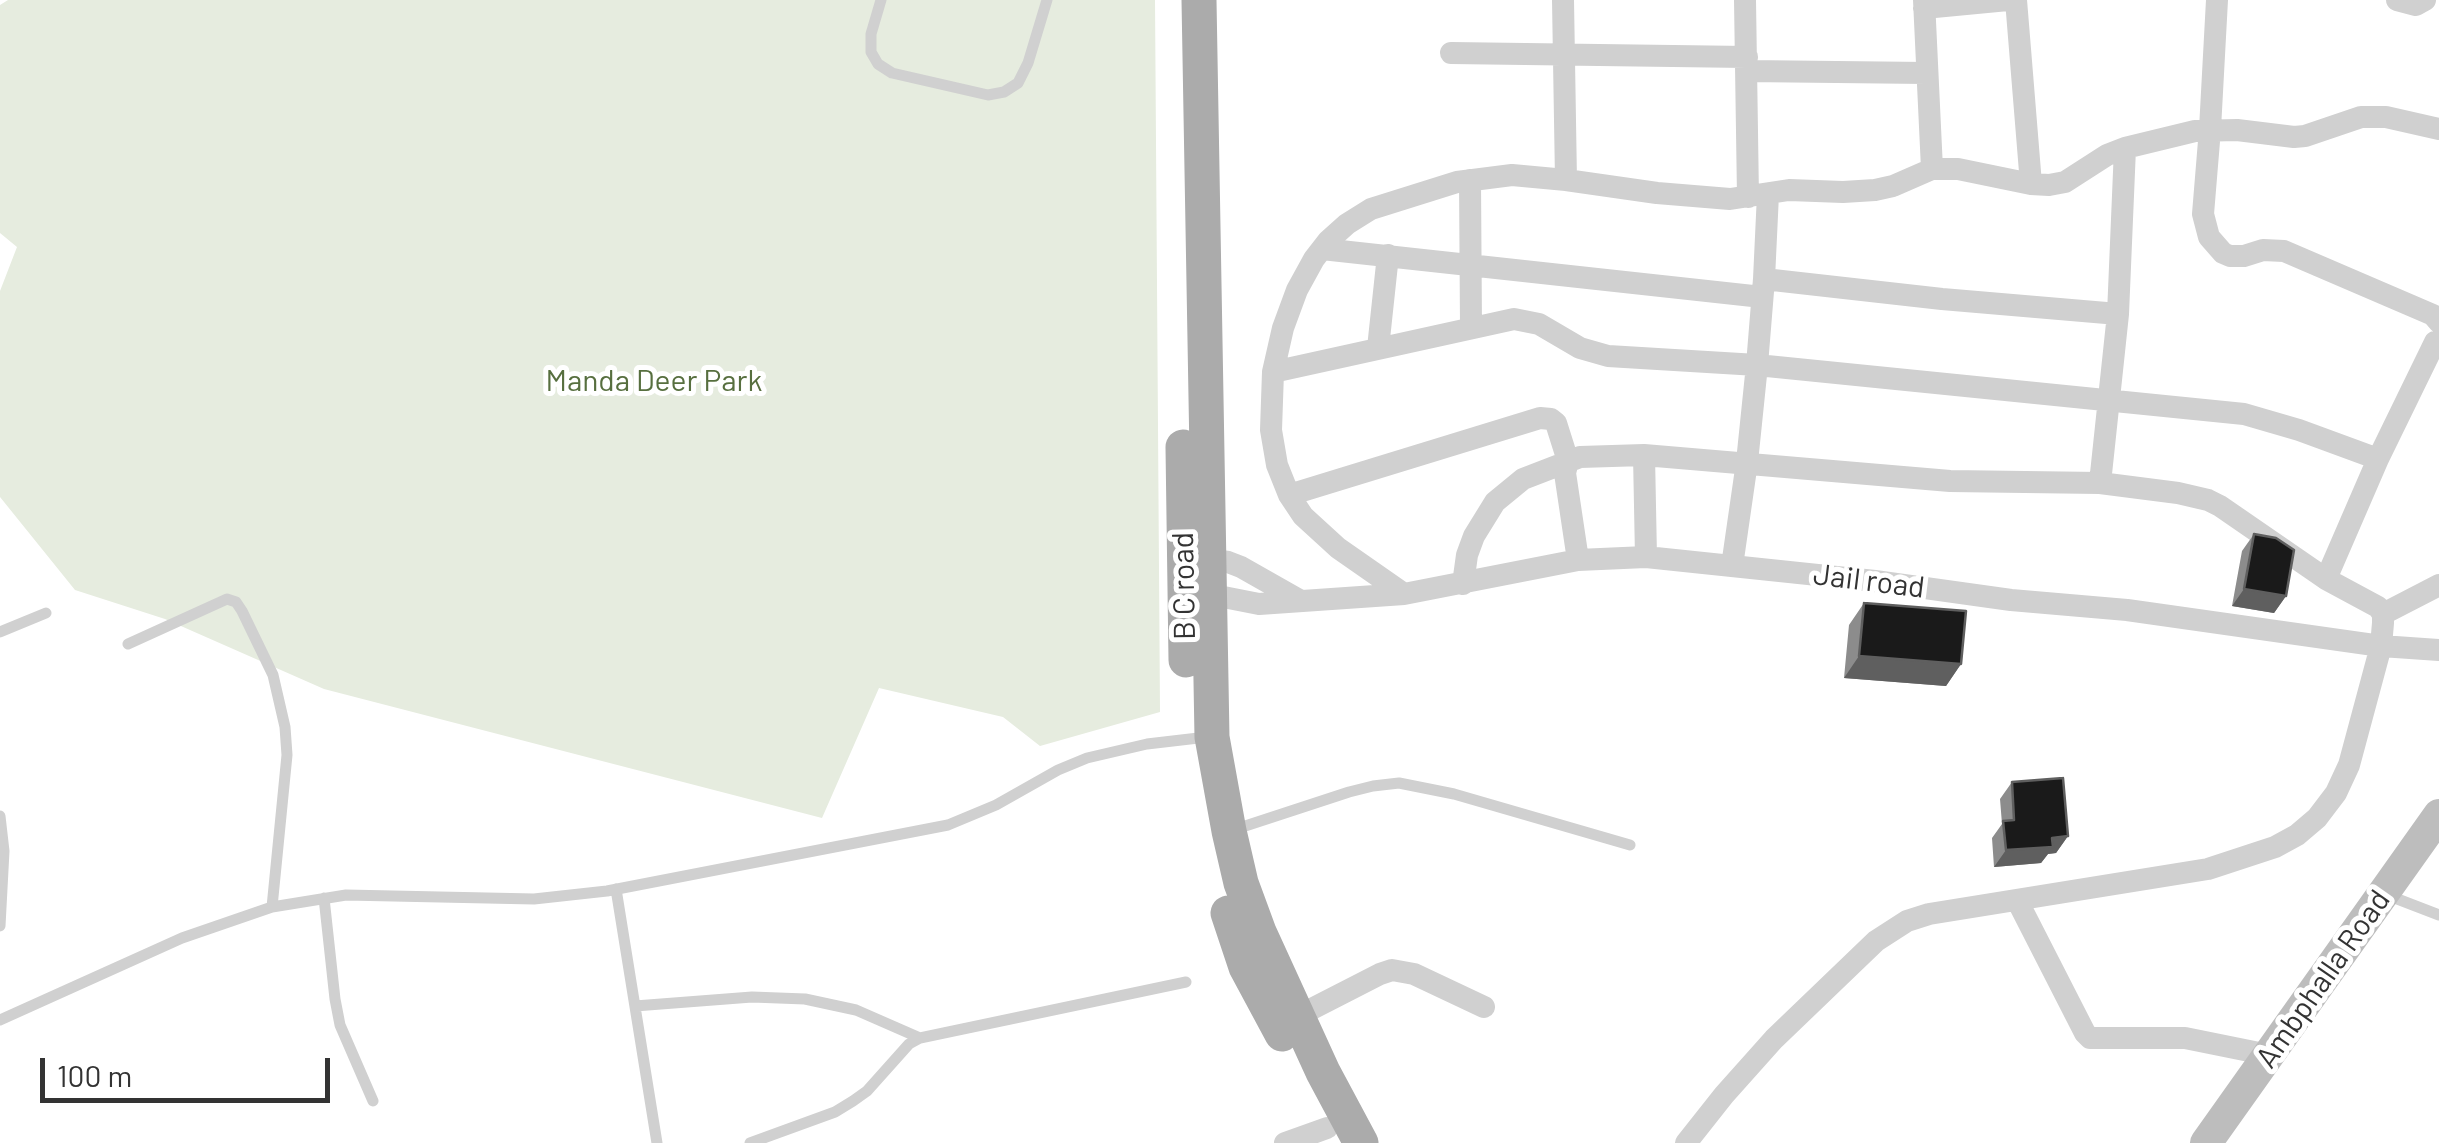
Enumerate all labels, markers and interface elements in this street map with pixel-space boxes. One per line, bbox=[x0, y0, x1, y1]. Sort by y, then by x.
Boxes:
park label: Manda Deer Park bbox=[546, 363, 762, 399]
street label: B C road bbox=[1165, 532, 1203, 640]
street label: Jail road bbox=[1811, 556, 1927, 606]
street label: Ambphalla Road bbox=[2248, 883, 2398, 1075]
scale bar bbox=[45, 1038, 335, 1100]
text: 100 m bbox=[57, 1057, 132, 1093]

